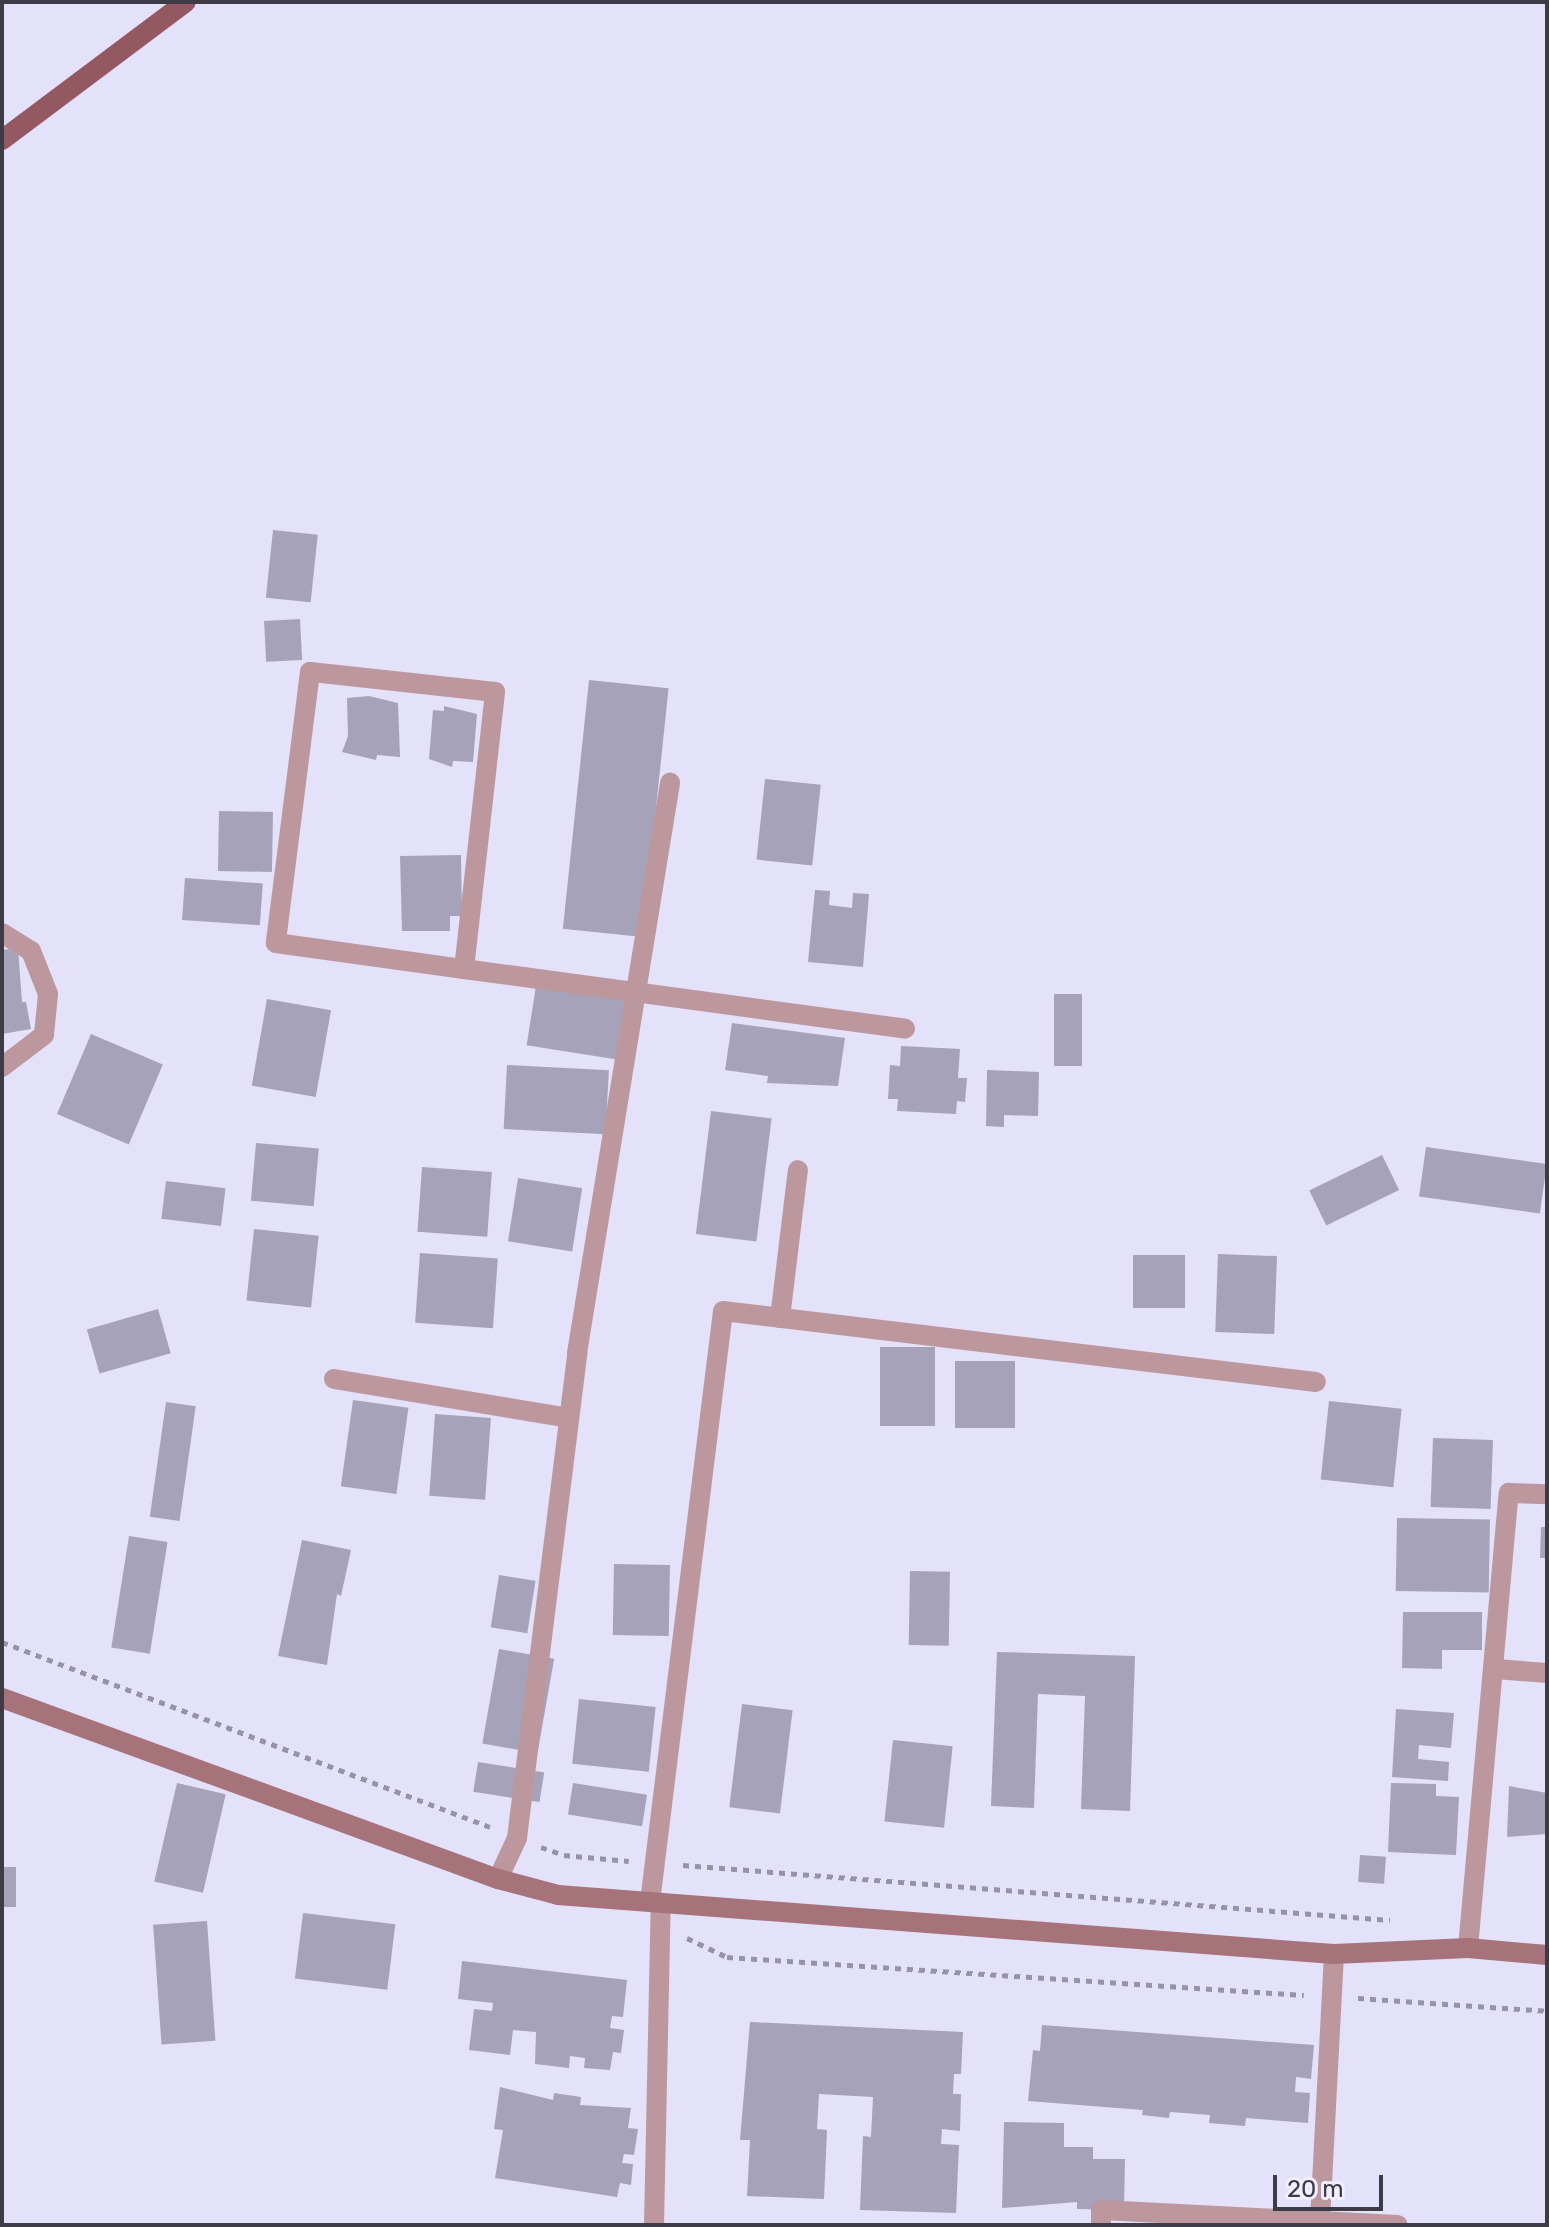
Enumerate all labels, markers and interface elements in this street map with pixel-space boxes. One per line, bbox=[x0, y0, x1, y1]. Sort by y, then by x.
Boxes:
scale bar bbox=[1277, 2159, 1387, 2209]
text: 20 m bbox=[1287, 2175, 1344, 2203]

